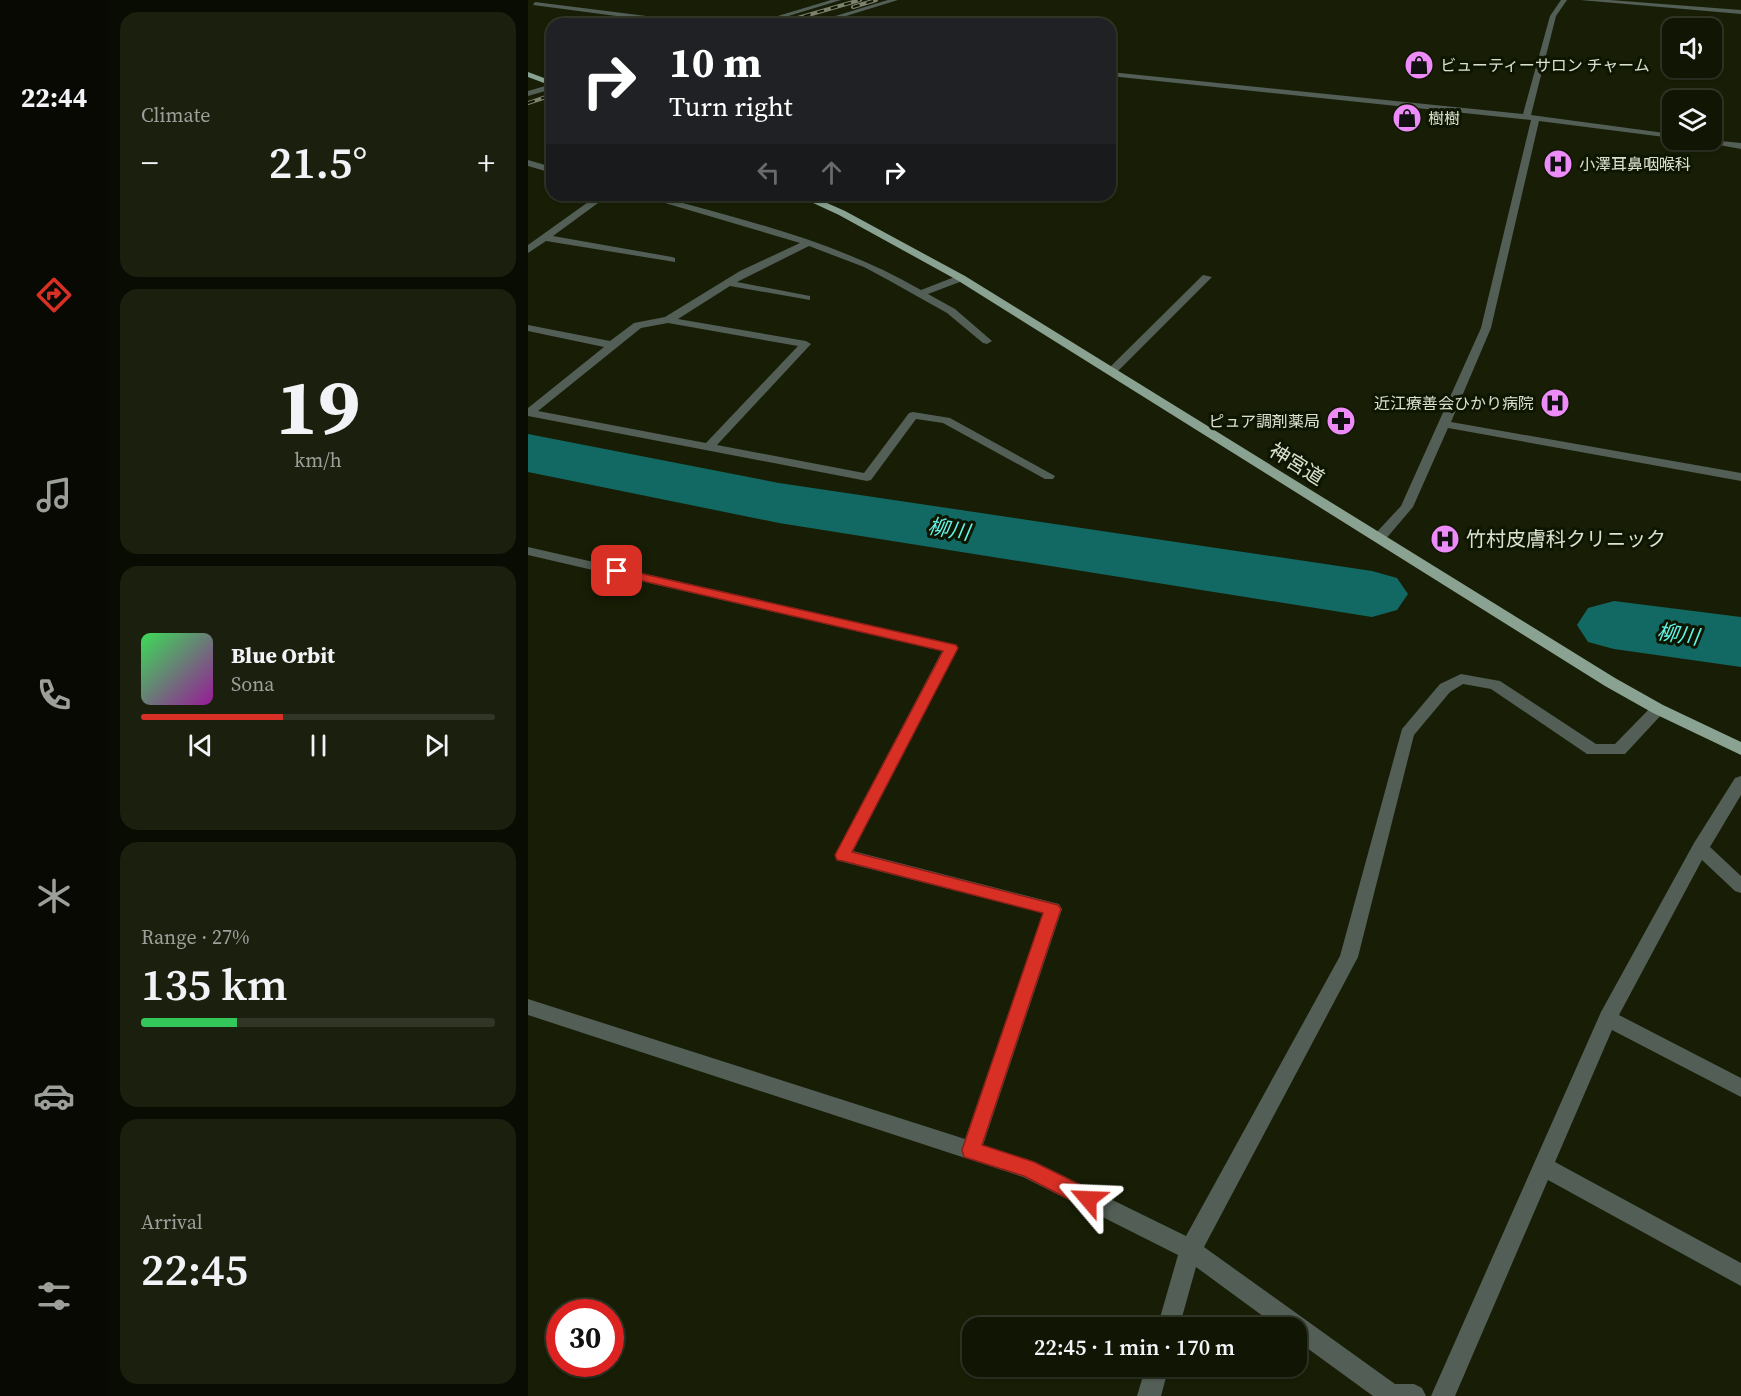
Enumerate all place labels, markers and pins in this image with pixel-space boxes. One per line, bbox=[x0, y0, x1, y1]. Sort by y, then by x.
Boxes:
shop icon: ビューティーサロン チャーム bbox=[1403, 49, 1435, 81]
place label: ビューティーサロン チャーム bbox=[1440, 54, 1650, 76]
shop icon: 樹樹 bbox=[1391, 102, 1423, 134]
place label: 樹樹 bbox=[1428, 107, 1460, 129]
hospital icon: 小澤耳鼻咽喉科 bbox=[1542, 148, 1574, 180]
place label: 小澤耳鼻咽喉科 bbox=[1579, 153, 1691, 175]
hospital icon: 近江療善会ひかり病院 bbox=[1539, 387, 1571, 419]
place label: 近江療善会ひかり病院 bbox=[1374, 392, 1534, 414]
pharmacy icon: ピュア調剤薬局 bbox=[1325, 405, 1357, 437]
place label: ピュア調剤薬局 bbox=[1208, 410, 1320, 432]
hospital icon: 竹村皮膚科クリニック bbox=[1429, 523, 1461, 555]
place label: 竹村皮膚科クリニック bbox=[1466, 525, 1666, 553]
pin bbox=[591, 545, 642, 596]

